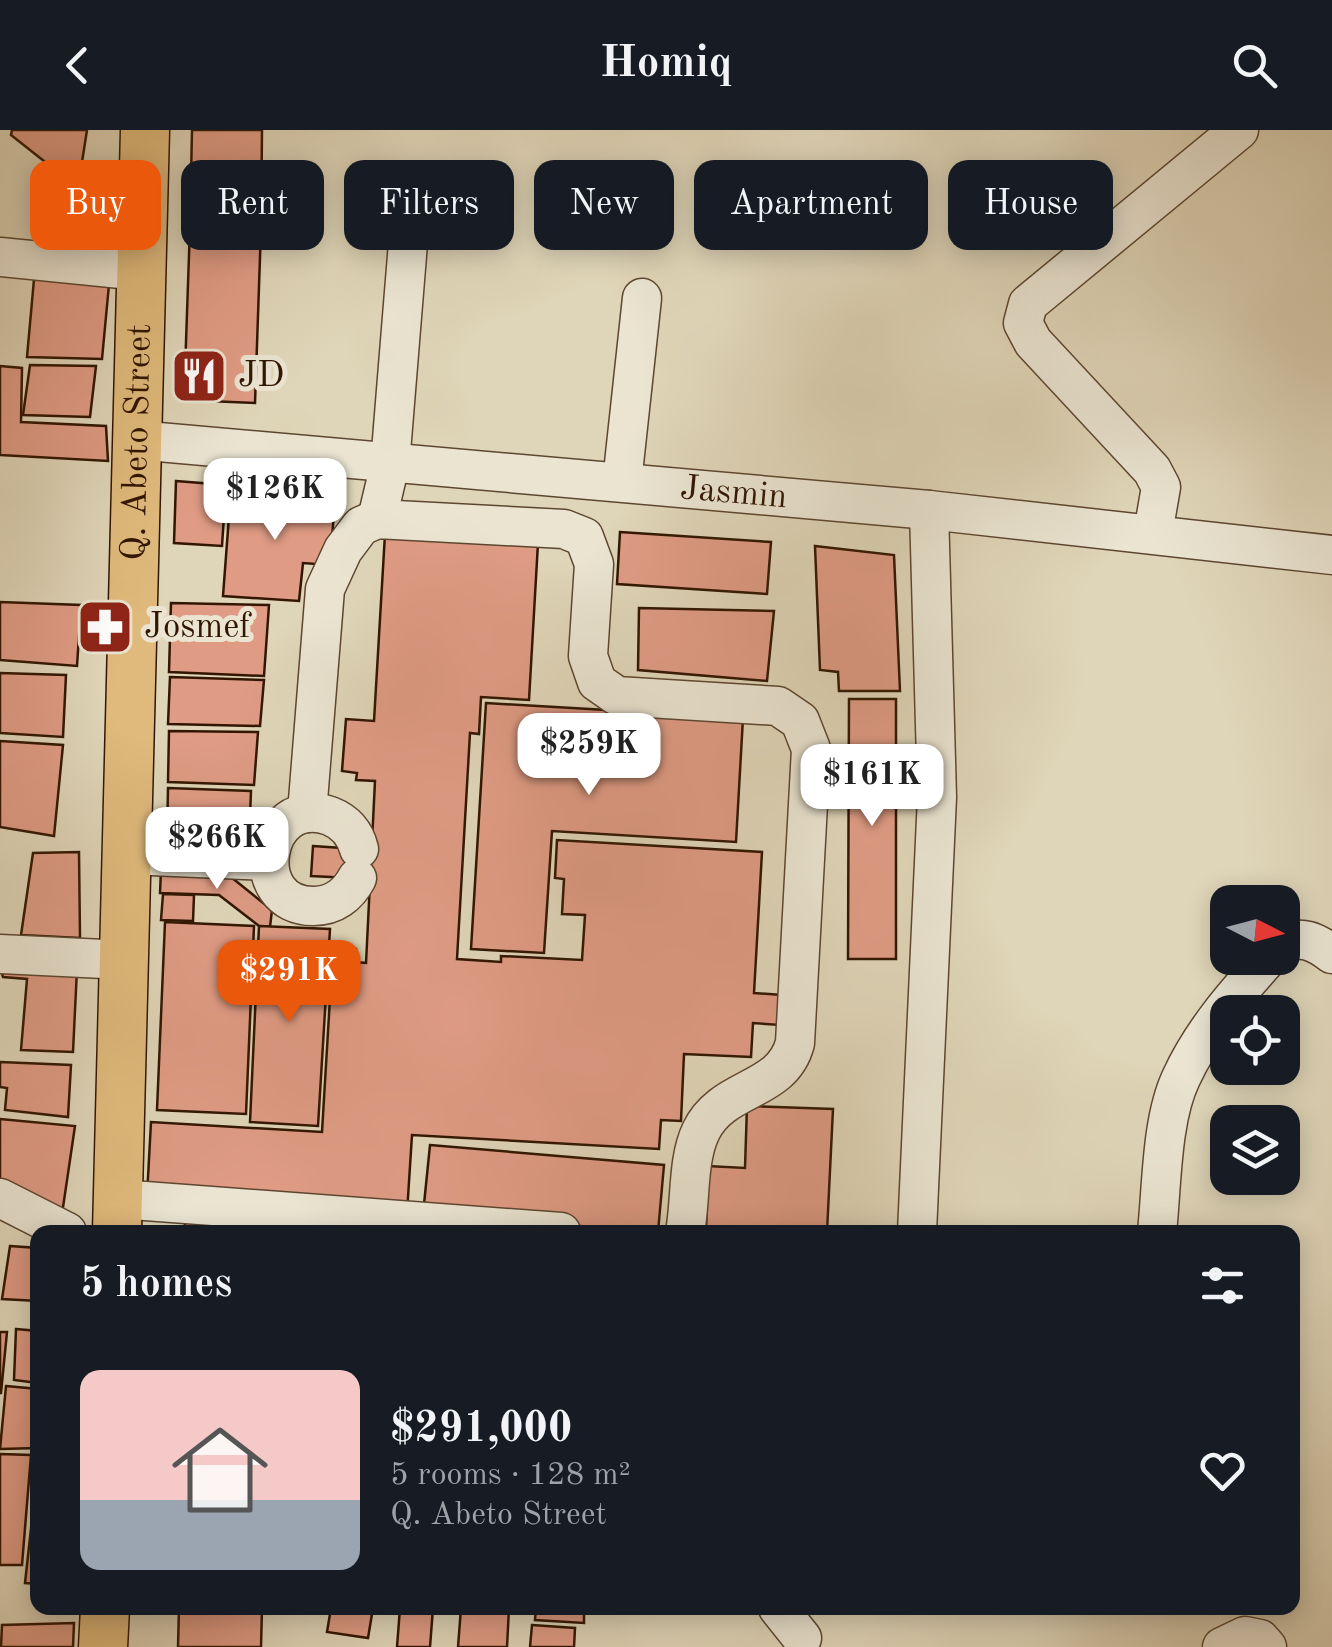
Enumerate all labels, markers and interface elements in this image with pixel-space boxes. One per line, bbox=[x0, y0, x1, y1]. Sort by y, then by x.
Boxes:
icon: back bbox=[50, 38, 105, 93]
icon: search bbox=[1227, 38, 1282, 93]
text: Homiq bbox=[600, 42, 732, 87]
chip: Buy bbox=[30, 160, 161, 250]
chip: Rent bbox=[181, 160, 324, 250]
chip: Filters bbox=[344, 160, 514, 250]
chip: New bbox=[534, 160, 674, 250]
chip: Apartment bbox=[694, 160, 928, 250]
chip: House bbox=[948, 160, 1113, 250]
street label: Q. Abeto Street bbox=[117, 323, 158, 561]
restaurant icon: JD bbox=[169, 346, 229, 406]
place label: JD bbox=[238, 359, 284, 394]
pin: $126K bbox=[205, 458, 345, 543]
street label: Jasmin bbox=[679, 471, 789, 515]
text: $126K bbox=[226, 474, 324, 506]
pharmacy icon: Josmef bbox=[75, 597, 135, 657]
place label: Josmef bbox=[144, 610, 252, 645]
pin: $259K bbox=[519, 713, 659, 798]
text: $259K bbox=[540, 729, 638, 761]
pin: $161K bbox=[802, 744, 942, 829]
text: $161K bbox=[823, 760, 921, 792]
pin: $266K bbox=[147, 807, 287, 892]
text: $266K bbox=[168, 823, 266, 855]
north arrow bbox=[1210, 885, 1300, 975]
map controls bbox=[1210, 885, 1300, 1195]
pin: $291K bbox=[219, 940, 359, 1025]
text: $291K bbox=[240, 956, 338, 988]
button: locate bbox=[1210, 995, 1300, 1085]
button: layers bbox=[1210, 1105, 1300, 1195]
icon: filters bbox=[1195, 1258, 1250, 1313]
text: 5 homes bbox=[80, 1264, 232, 1306]
text: $291,000 bbox=[390, 1409, 572, 1451]
icon: home bbox=[160, 1410, 280, 1530]
icon: heart bbox=[1195, 1443, 1250, 1498]
text: 5 rooms · 128 m² bbox=[390, 1460, 631, 1492]
text: Q. Abeto Street bbox=[390, 1500, 607, 1532]

